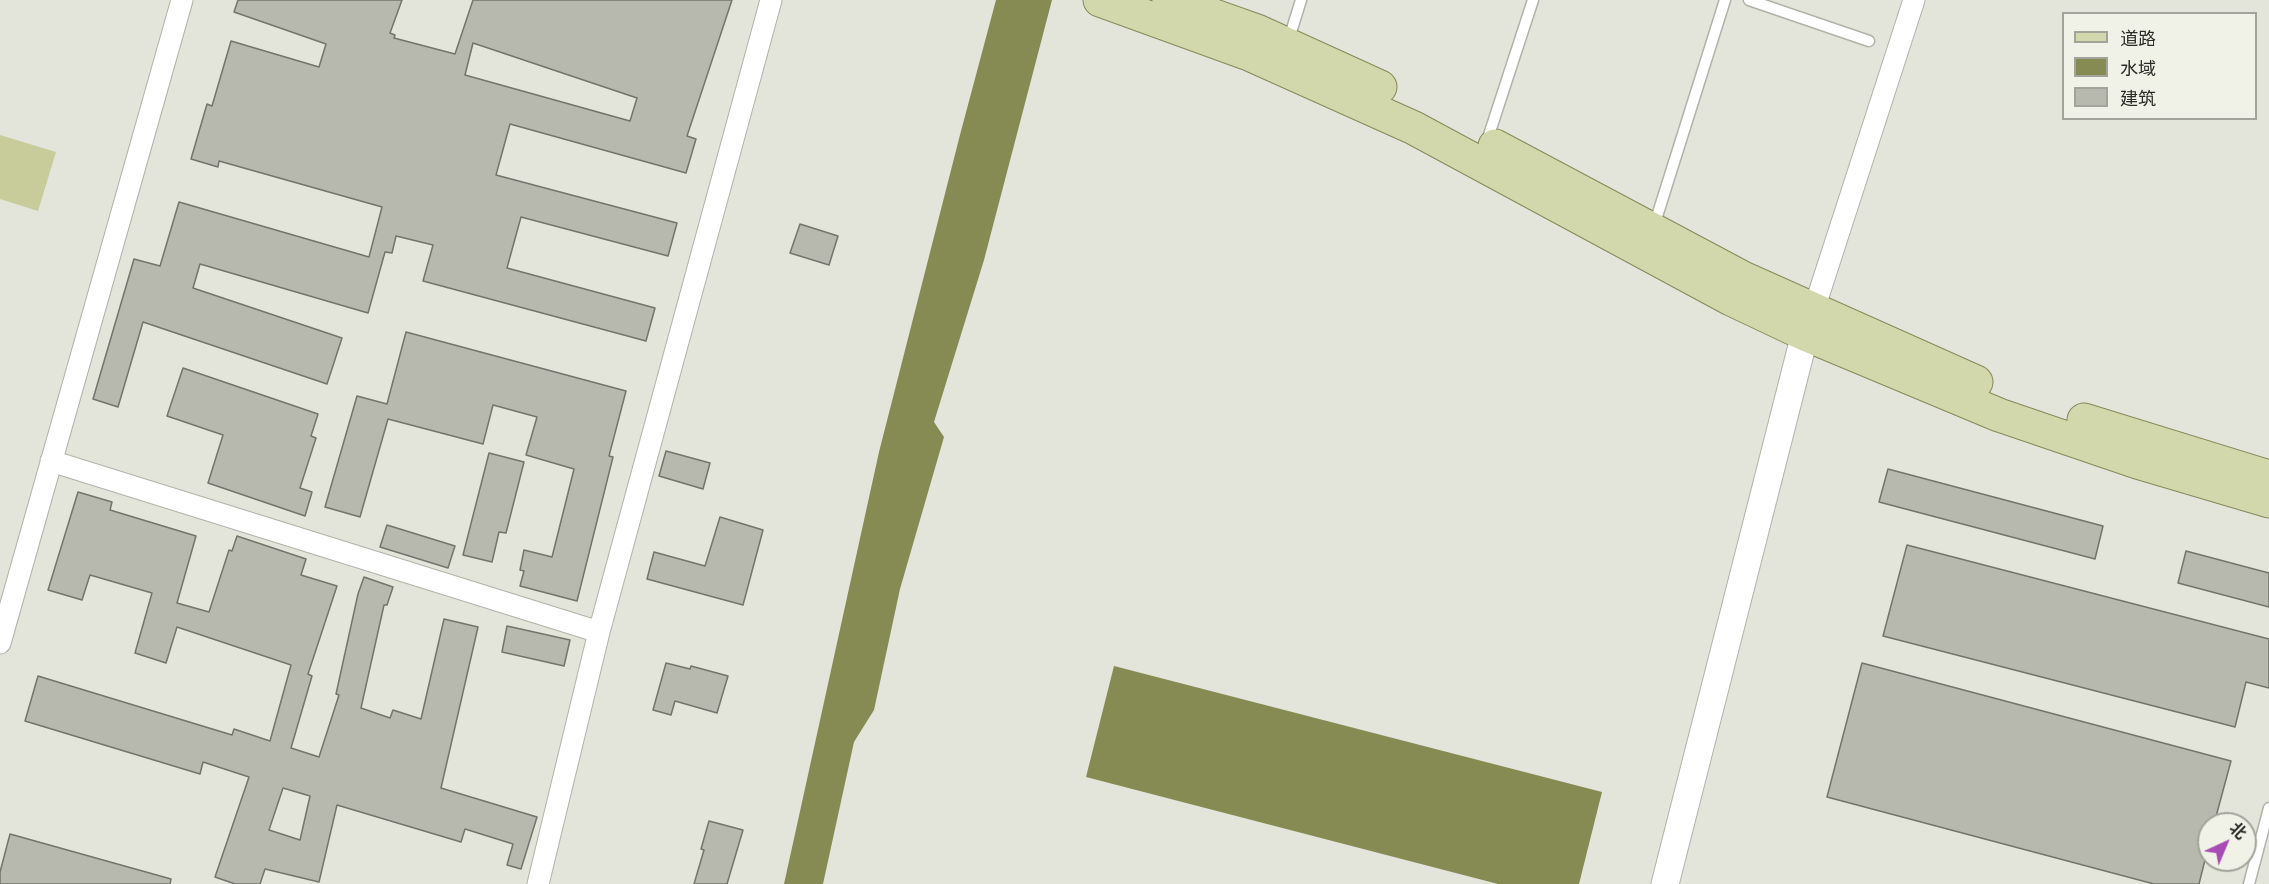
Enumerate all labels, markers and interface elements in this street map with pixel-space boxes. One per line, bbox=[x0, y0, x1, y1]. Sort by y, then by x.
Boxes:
legend bbox=[2062, 12, 2257, 120]
text: 道路 bbox=[2120, 26, 2156, 51]
text: 水域 bbox=[2120, 56, 2156, 81]
text: 建筑 bbox=[2120, 86, 2156, 111]
north arrow bbox=[2197, 812, 2257, 872]
text: 北 bbox=[2225, 817, 2252, 844]

